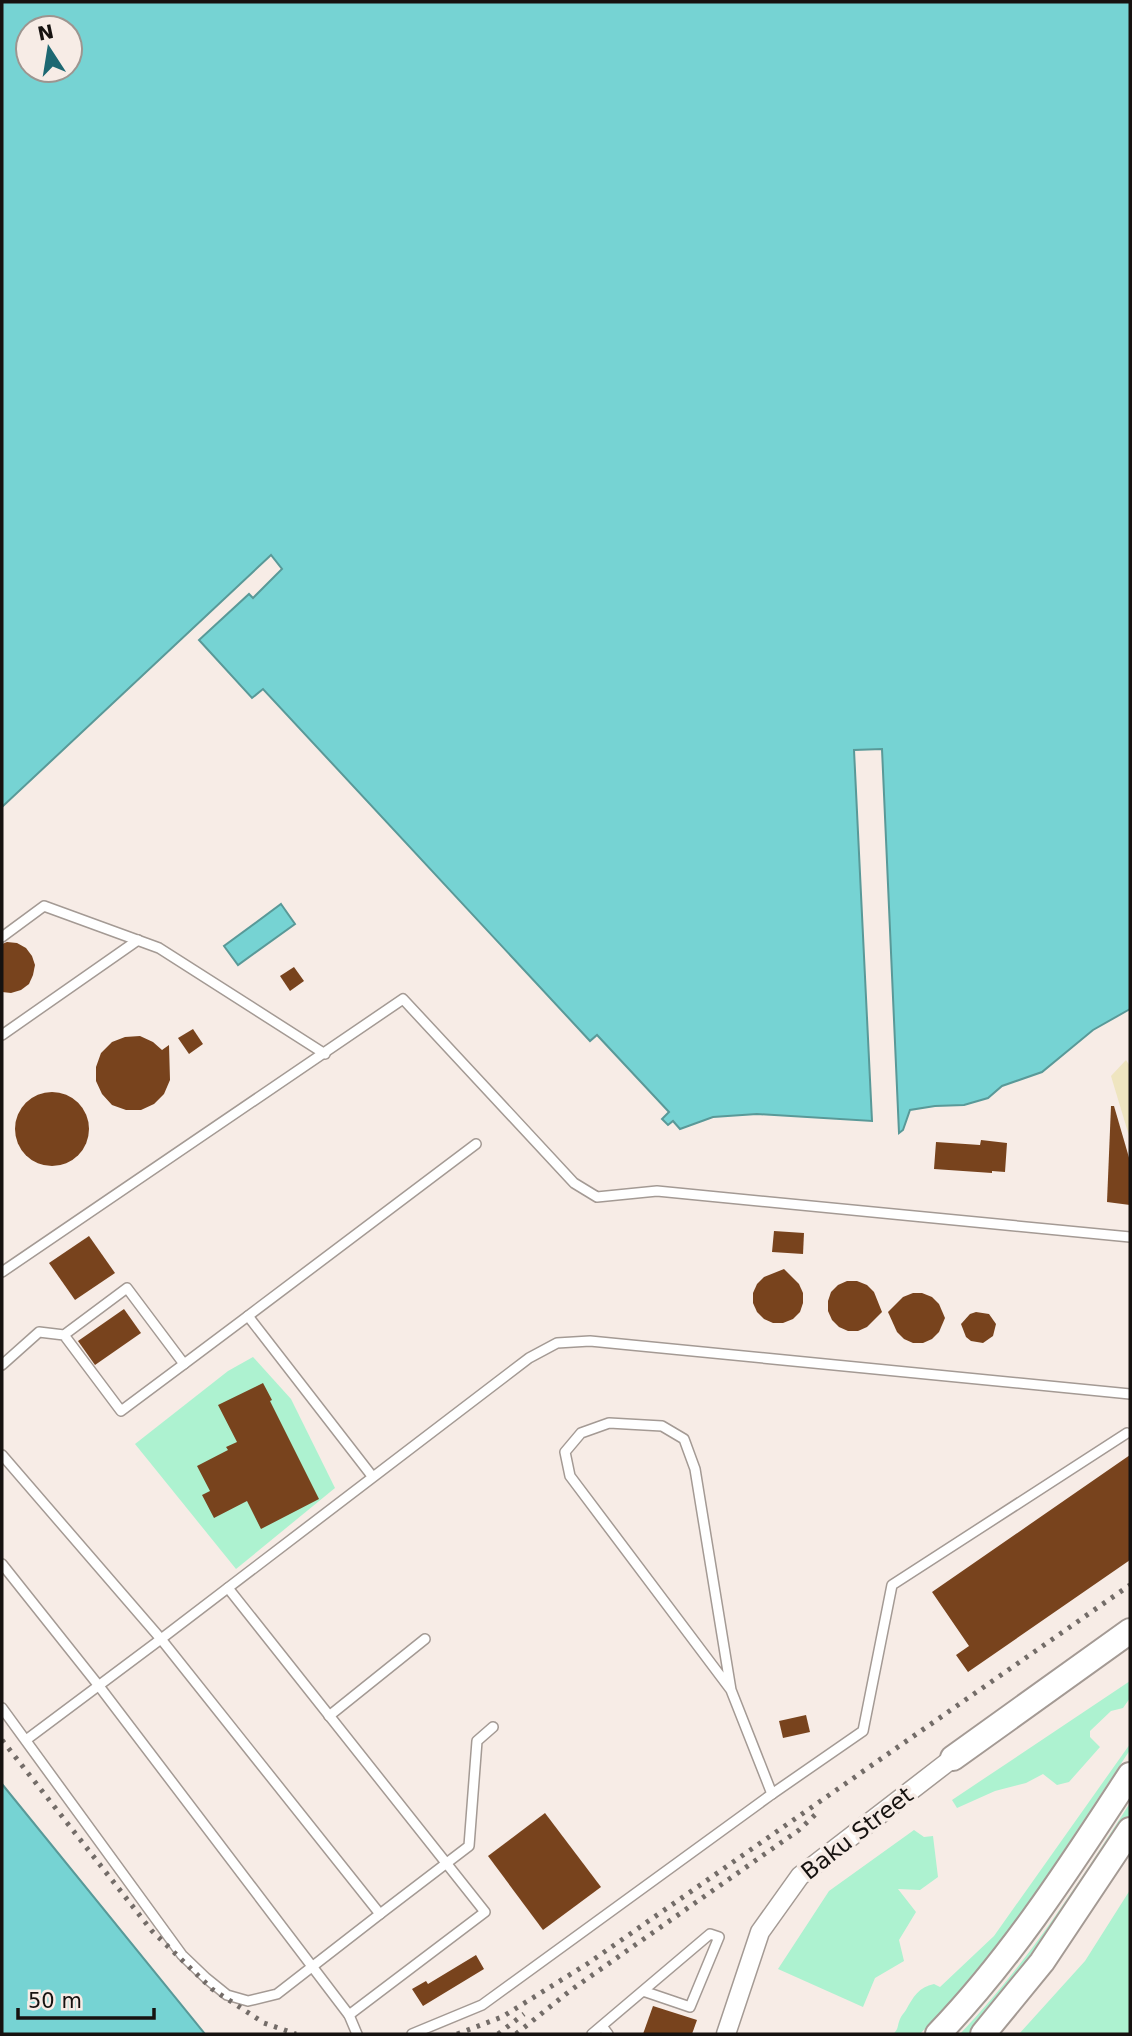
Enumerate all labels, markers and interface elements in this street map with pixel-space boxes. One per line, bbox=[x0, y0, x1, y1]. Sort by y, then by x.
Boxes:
north arrow bbox=[14, 14, 84, 84]
text: N bbox=[35, 20, 56, 45]
street label: Baku Street bbox=[796, 1781, 918, 1885]
scale bar bbox=[18, 1976, 154, 2020]
text: 50 m bbox=[28, 1989, 82, 2013]

